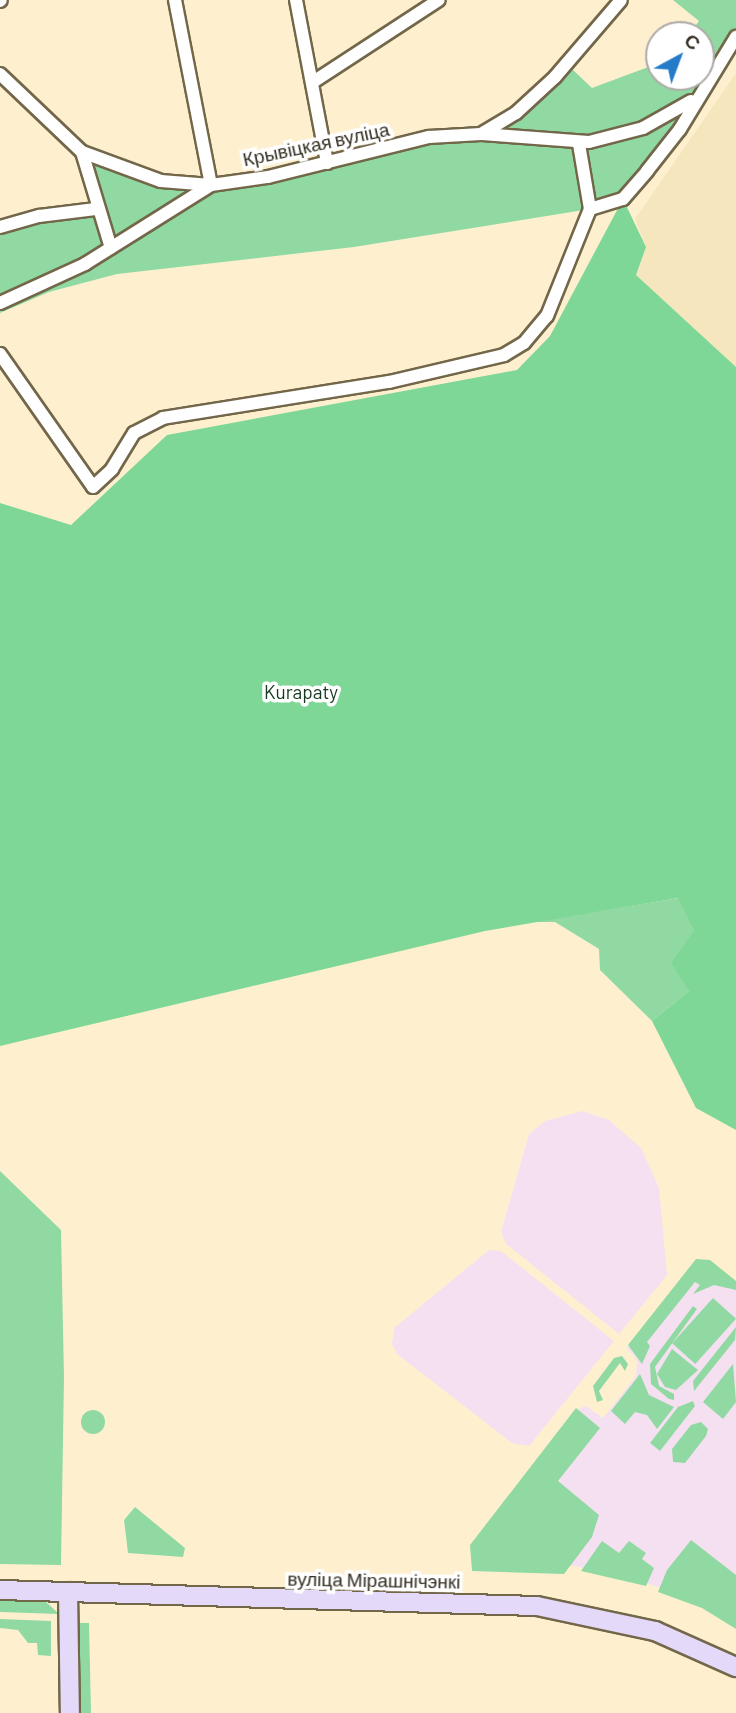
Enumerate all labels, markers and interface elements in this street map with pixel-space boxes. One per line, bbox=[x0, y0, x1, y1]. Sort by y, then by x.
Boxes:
north arrow bbox=[645, 21, 715, 91]
text: С bbox=[680, 28, 706, 54]
street label: Крывіцкая вуліца bbox=[241, 117, 391, 171]
park label: Kurapaty bbox=[264, 681, 338, 703]
street label: вуліца Мірашнічэнкі bbox=[287, 1567, 461, 1593]

